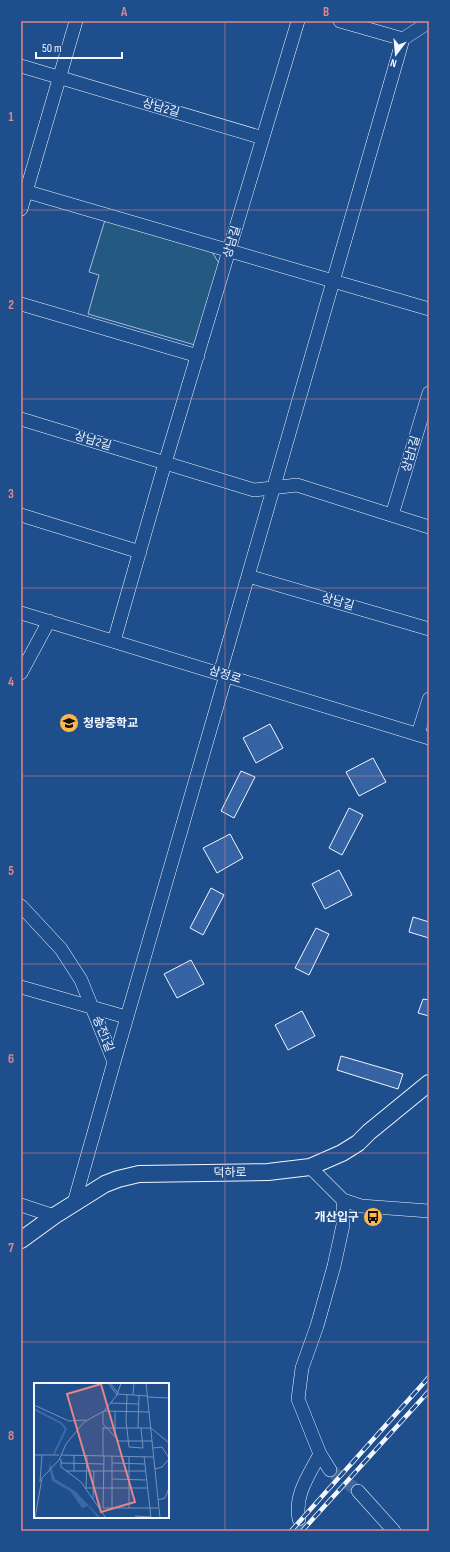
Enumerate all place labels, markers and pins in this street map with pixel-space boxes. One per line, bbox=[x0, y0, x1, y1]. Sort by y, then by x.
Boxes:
school or university icon: 청량중학교 bbox=[58, 712, 80, 734]
place label: 청량중학교 bbox=[83, 716, 138, 731]
bus stop icon: 개산입구 bbox=[362, 1206, 384, 1228]
place label: 개산입구 bbox=[315, 1210, 359, 1225]

